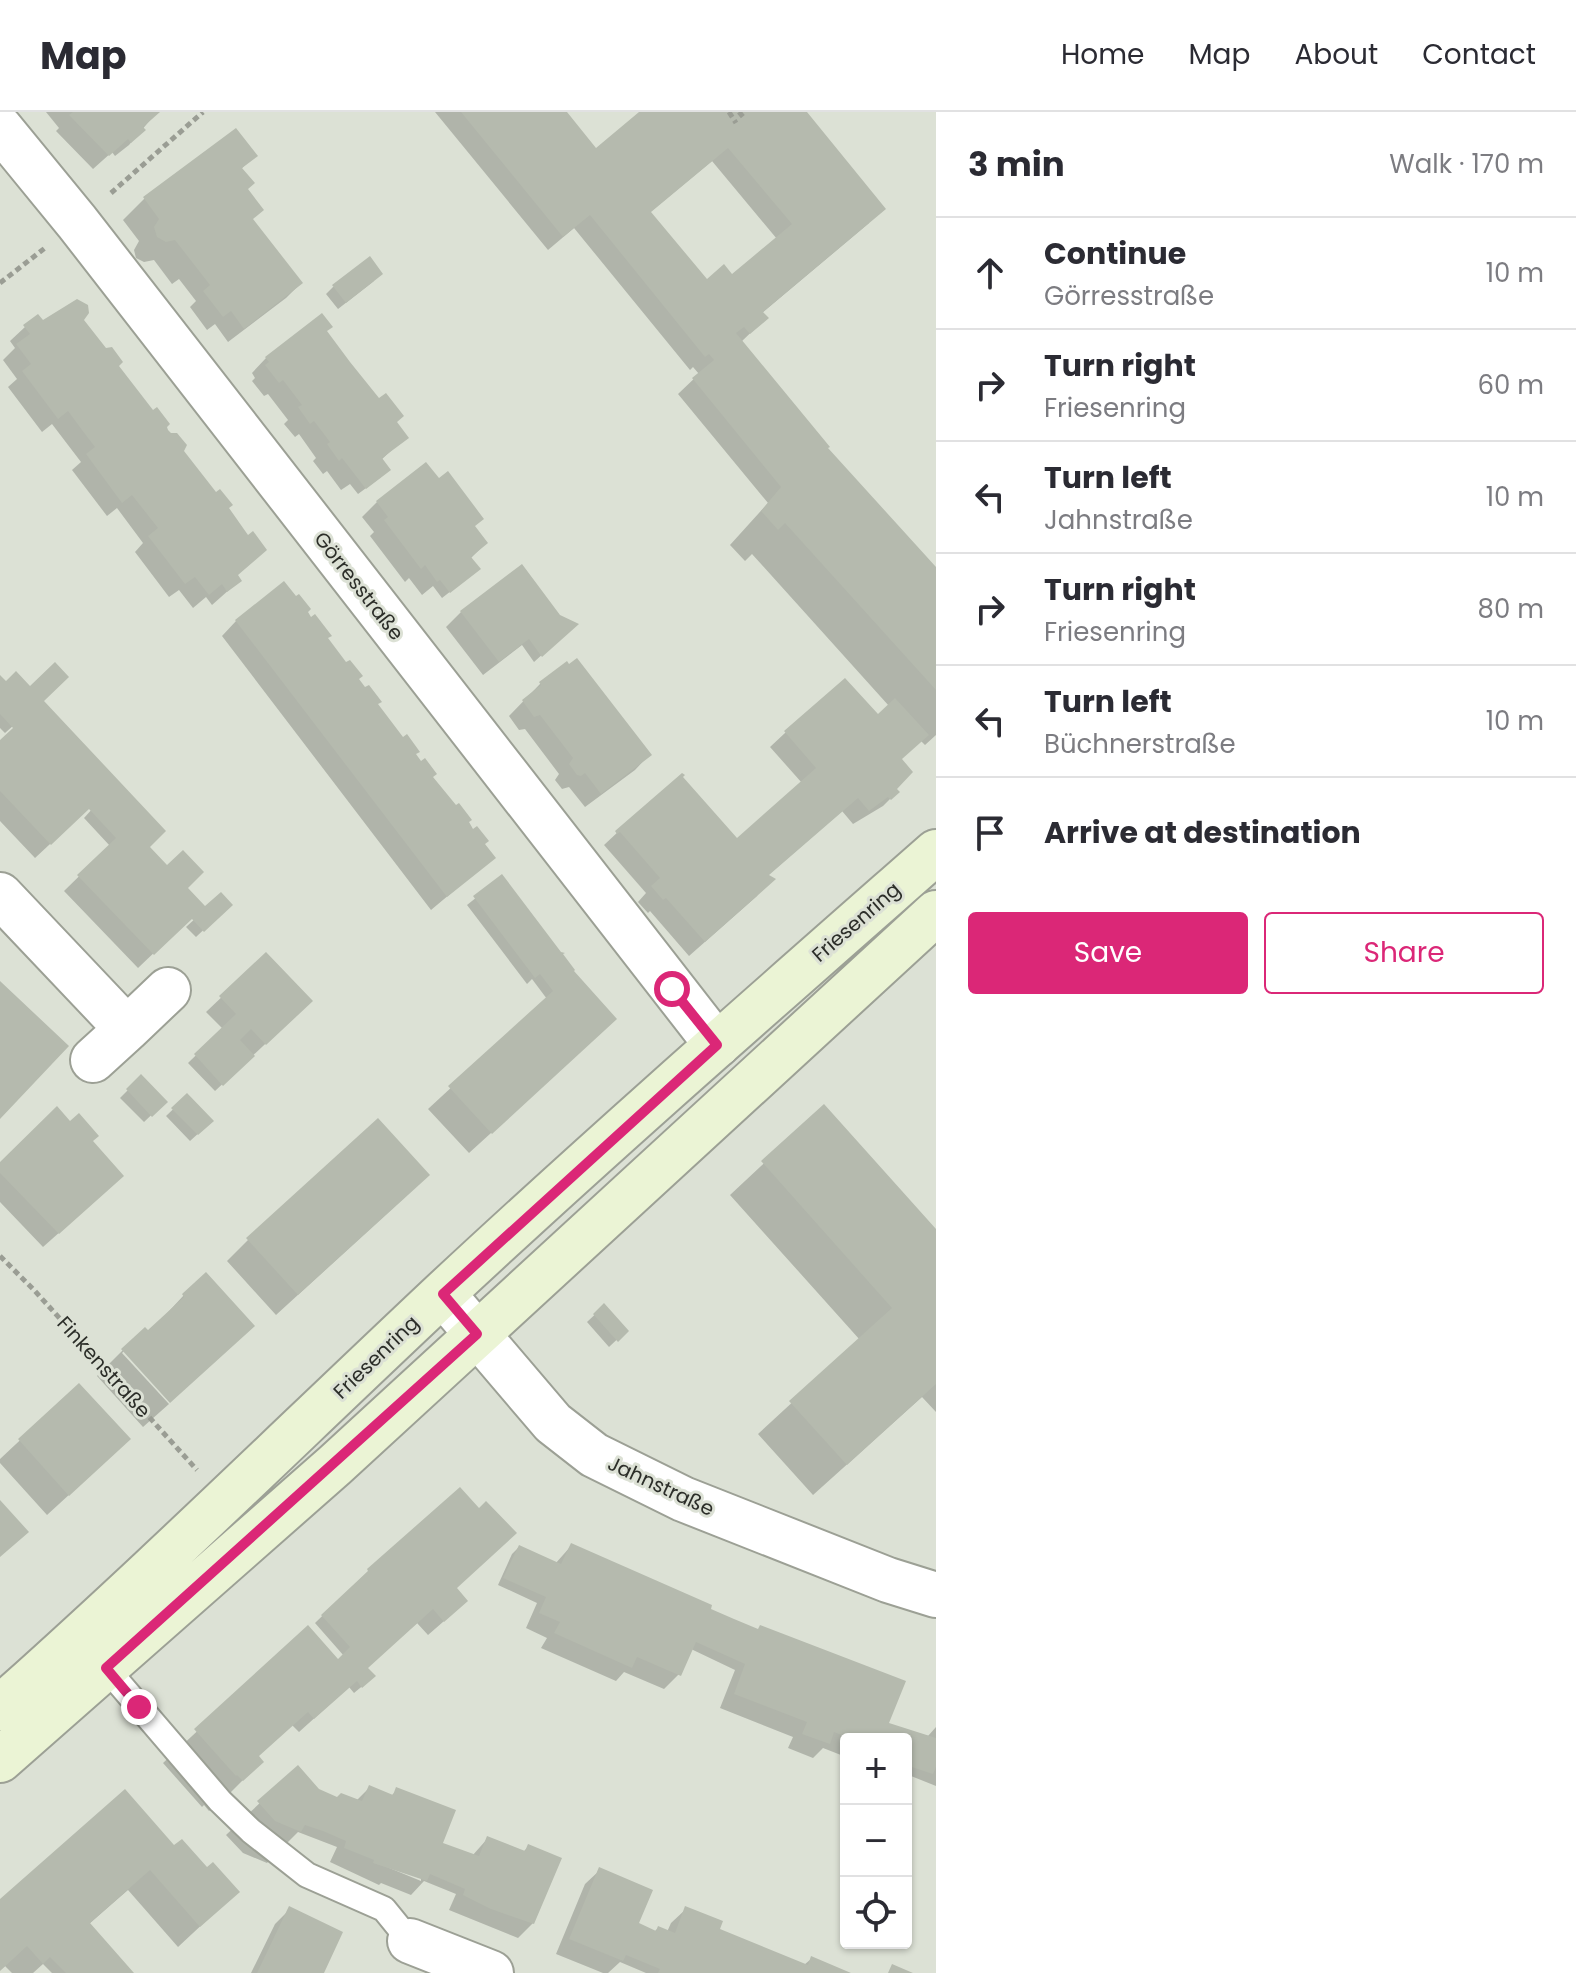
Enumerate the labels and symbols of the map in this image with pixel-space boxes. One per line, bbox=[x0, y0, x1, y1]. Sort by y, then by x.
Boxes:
street label: Görresstraße bbox=[308, 526, 410, 646]
street label: Friesenring bbox=[806, 876, 906, 968]
route start bbox=[654, 971, 690, 1007]
street label: Friesenring bbox=[327, 1309, 425, 1405]
street label: Finkenstraße bbox=[51, 1310, 157, 1424]
street label: Jahnstraße bbox=[603, 1449, 719, 1523]
route end bbox=[121, 1689, 157, 1725]

